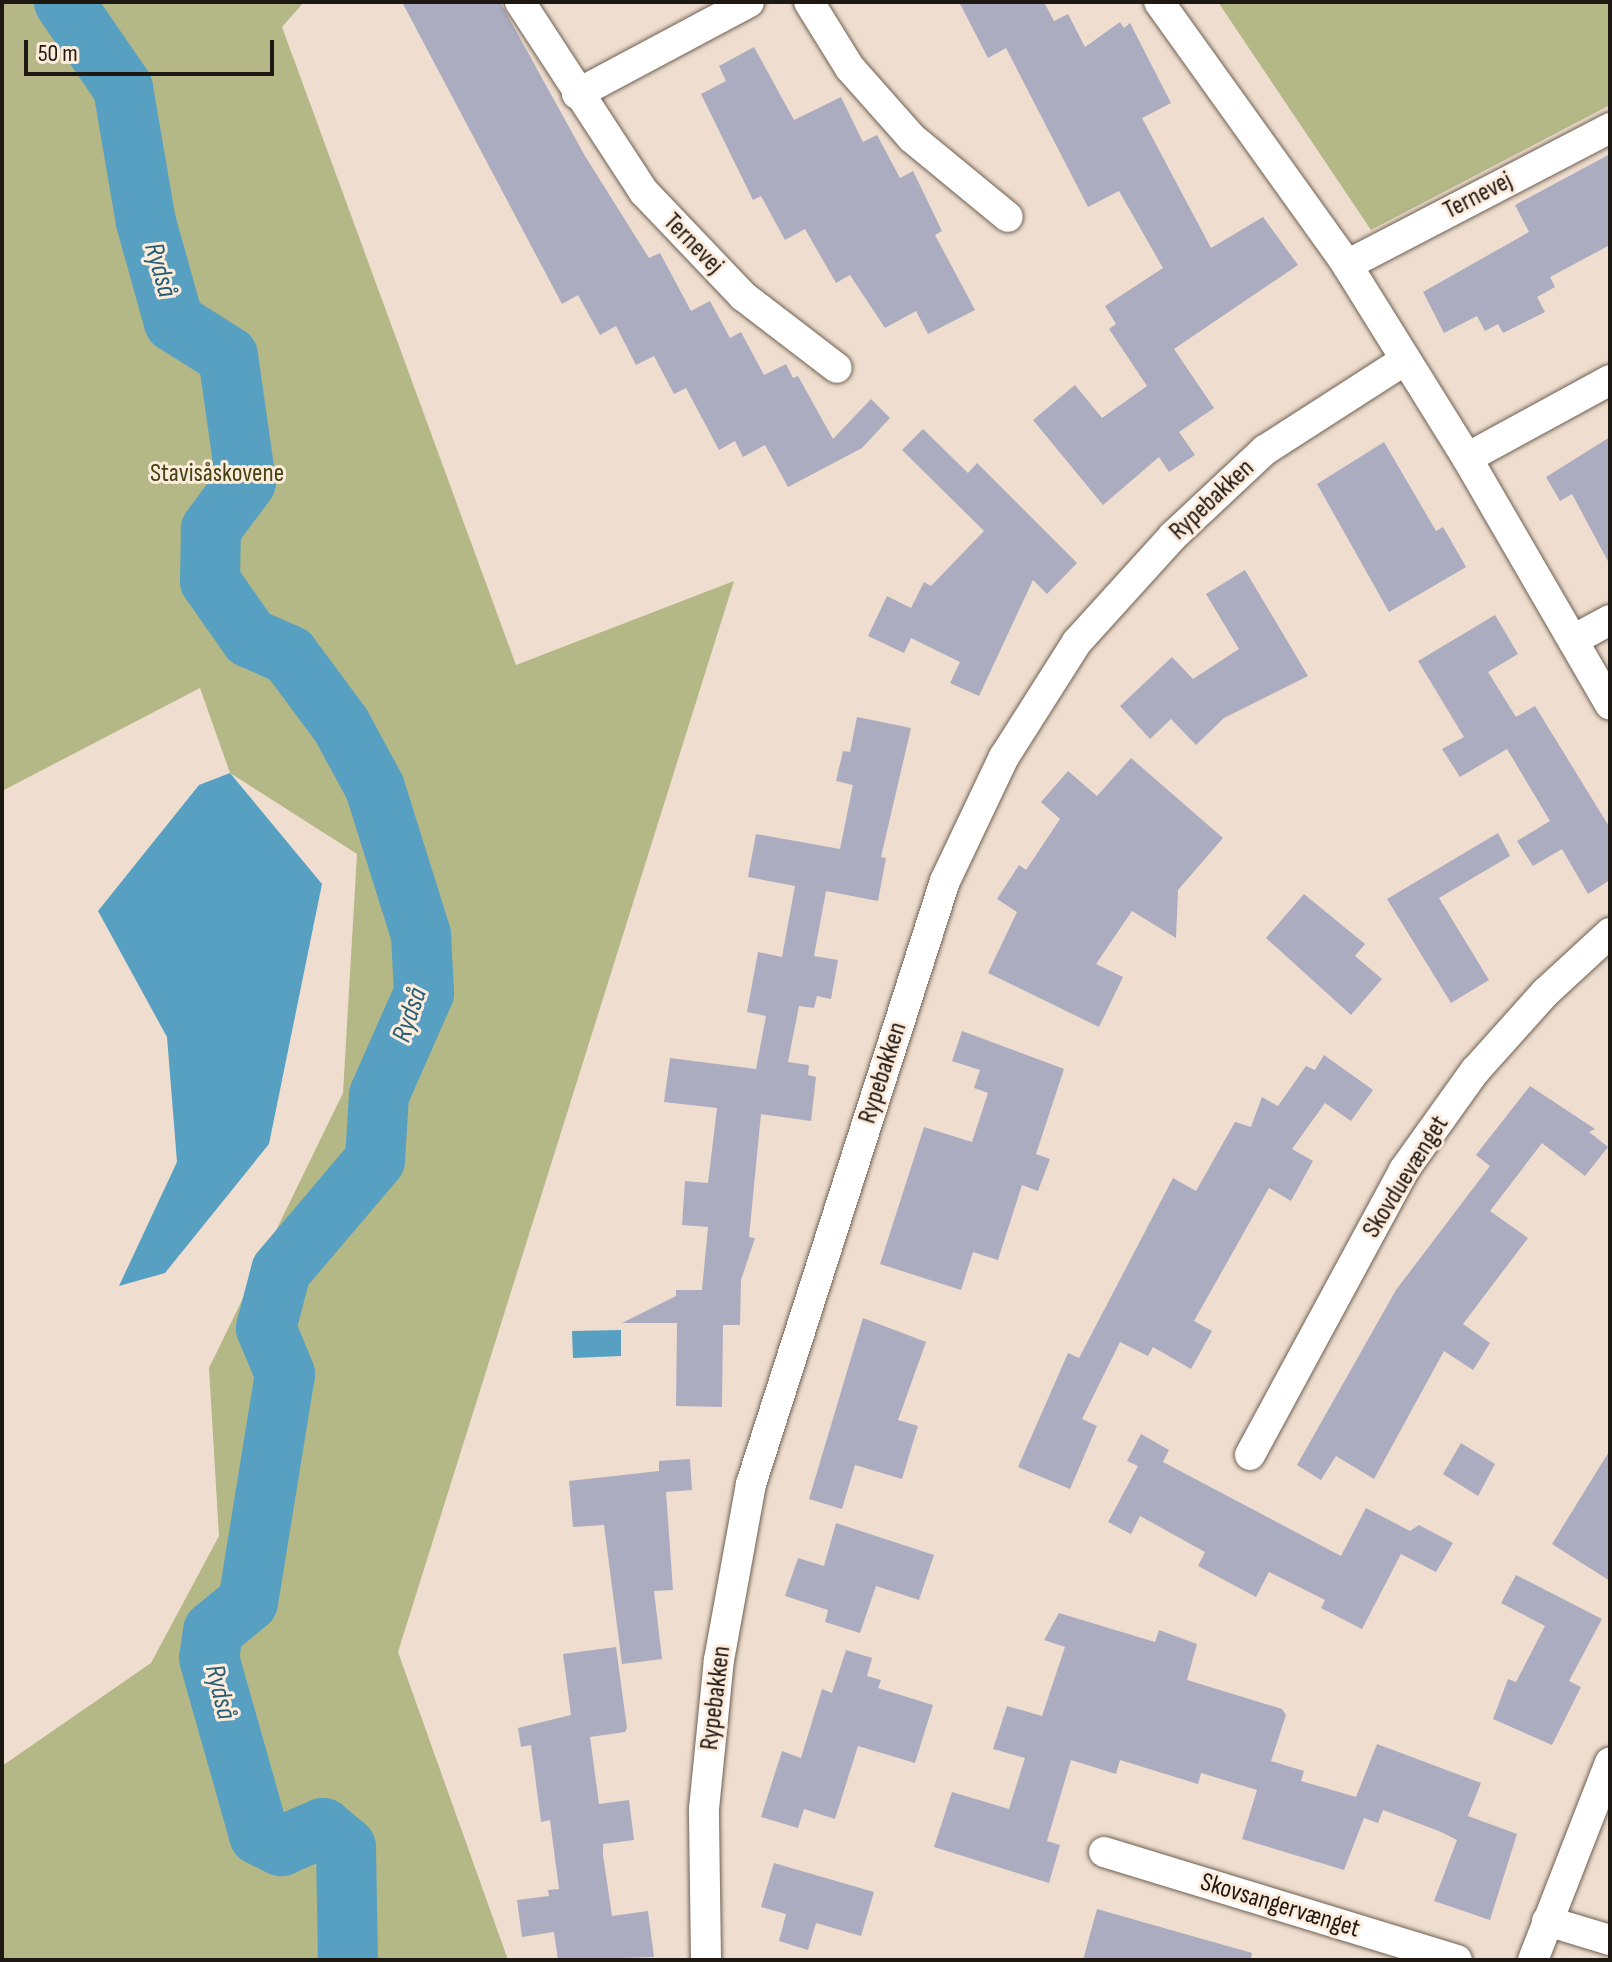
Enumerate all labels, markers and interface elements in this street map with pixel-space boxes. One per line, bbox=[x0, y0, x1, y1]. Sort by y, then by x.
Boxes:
scale bar bbox=[28, 24, 278, 74]
text: 50 m bbox=[38, 39, 78, 68]
street label: Ternevej bbox=[1438, 166, 1518, 226]
street label: Ternevej bbox=[656, 207, 730, 281]
water label: Rydså bbox=[136, 239, 184, 301]
street label: Rypebakken bbox=[1163, 453, 1261, 547]
park label: Stavisåskovene bbox=[150, 458, 284, 490]
water label: Rydså bbox=[385, 983, 435, 1047]
street label: Rypebakken bbox=[852, 1018, 914, 1128]
street label: Skovduevænget bbox=[1356, 1110, 1456, 1244]
street label: Rypebakken bbox=[694, 1644, 738, 1752]
water label: Rydså bbox=[197, 1661, 243, 1723]
street label: Skovsangervænget bbox=[1197, 1867, 1363, 1945]

